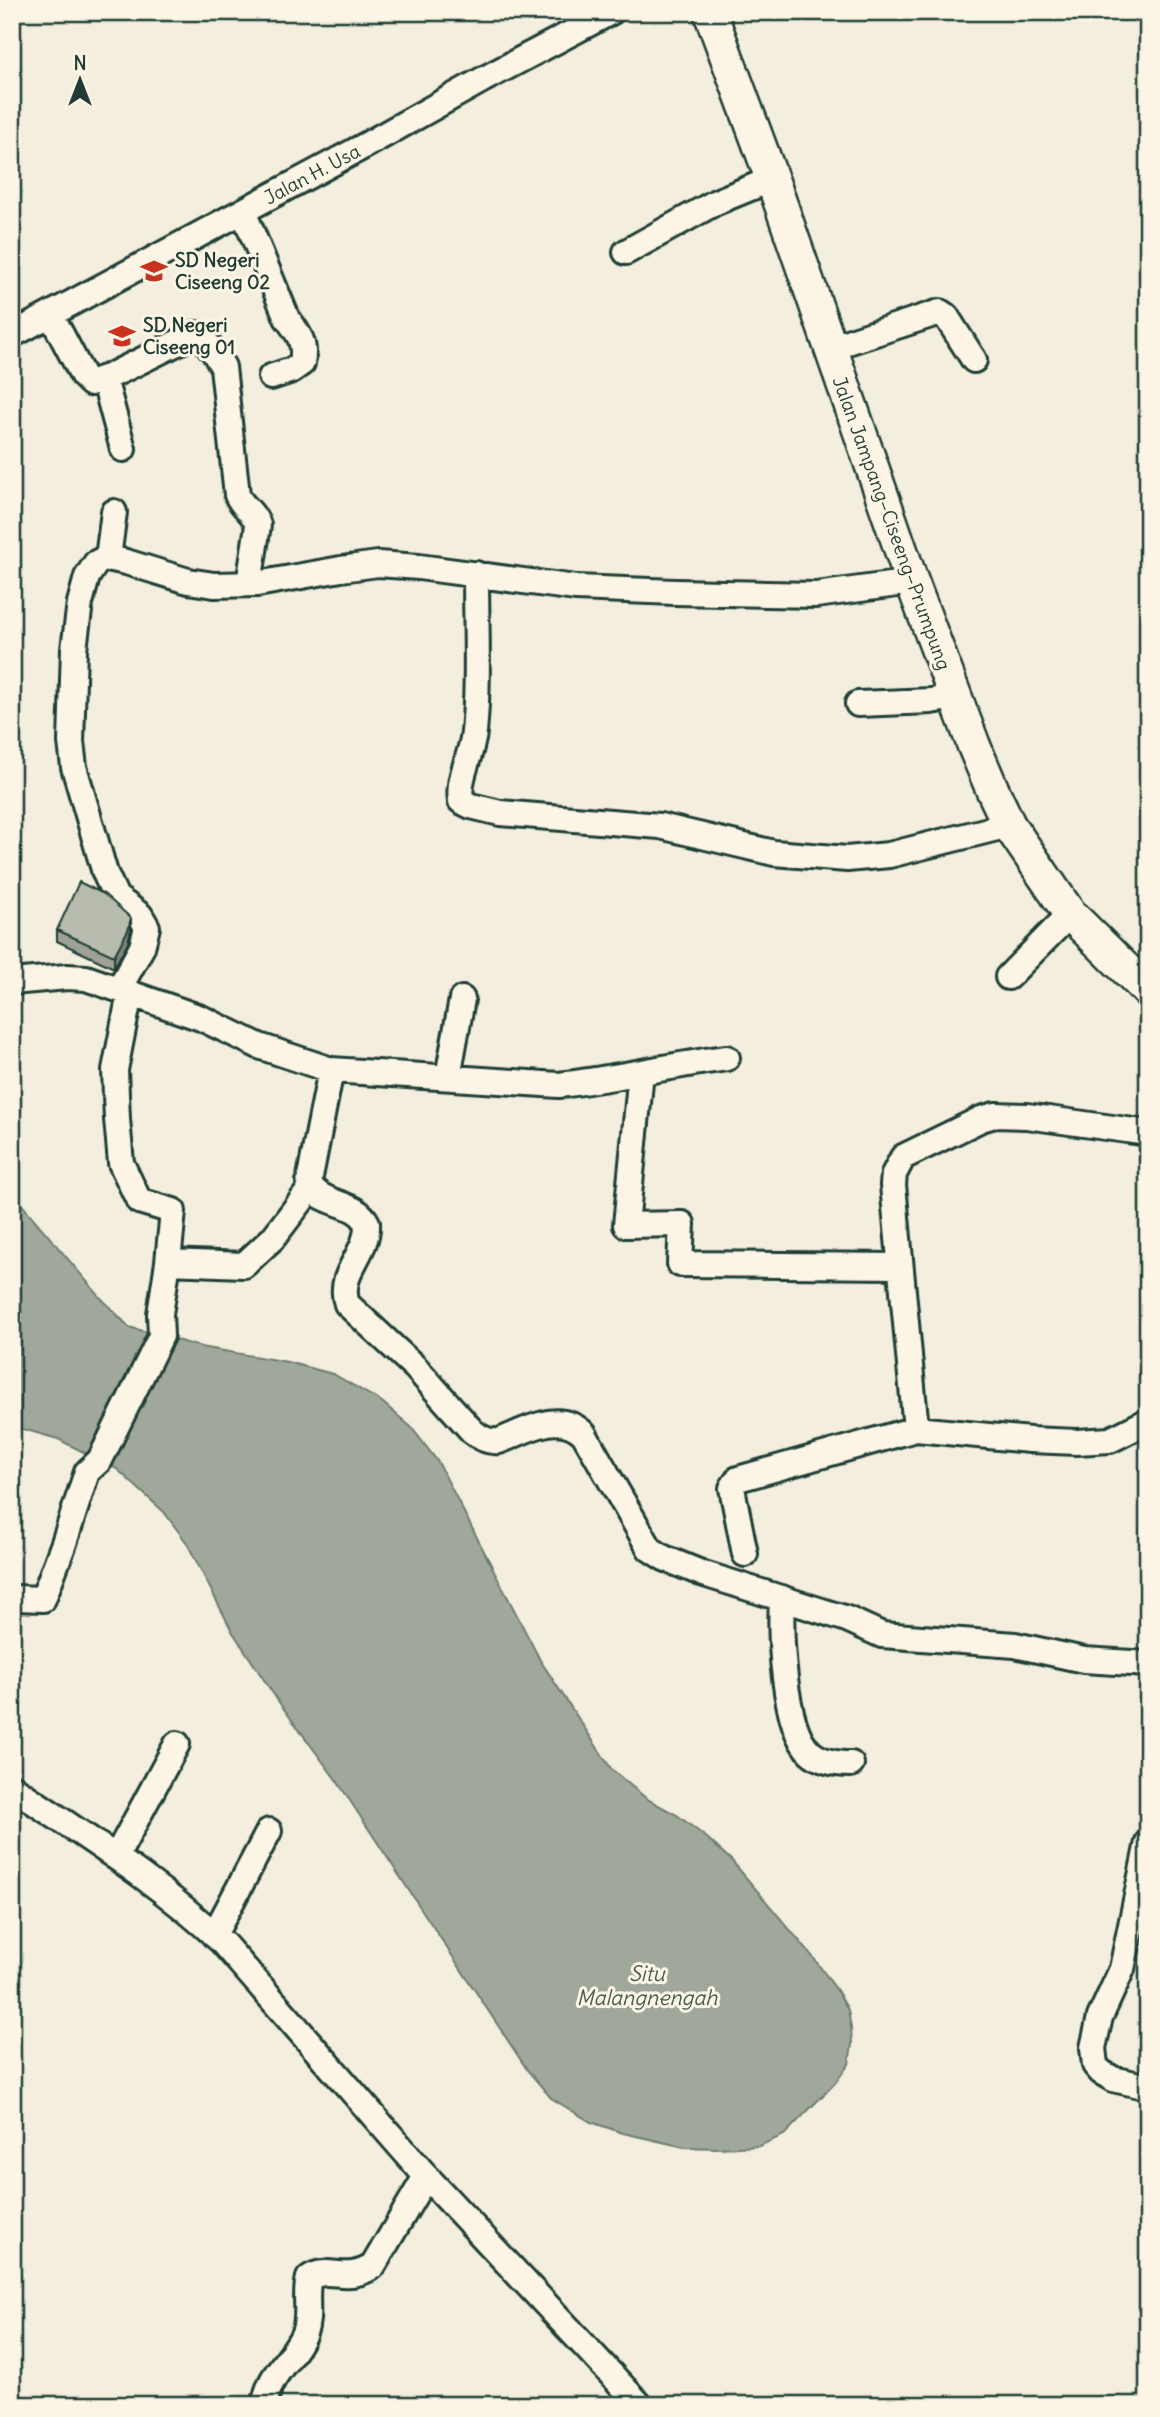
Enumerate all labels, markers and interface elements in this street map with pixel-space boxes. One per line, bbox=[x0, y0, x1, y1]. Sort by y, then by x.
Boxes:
north arrow bbox=[46, 46, 116, 116]
text: N bbox=[73, 51, 87, 75]
street label: Jalan H. Usa bbox=[260, 139, 364, 209]
place label: SD Negeri Ciseeng 02 bbox=[175, 248, 270, 294]
school or university icon: SD Negeri Ciseeng 02 bbox=[139, 256, 169, 286]
place label: SD Negeri Ciseeng 01 bbox=[143, 313, 235, 359]
school or university icon: SD Negeri Ciseeng 01 bbox=[107, 321, 137, 351]
street label: Jalan Jampang–Ciseeng–Prumpung bbox=[828, 373, 956, 673]
water label: Situ Malangnengah bbox=[577, 1960, 718, 2011]

